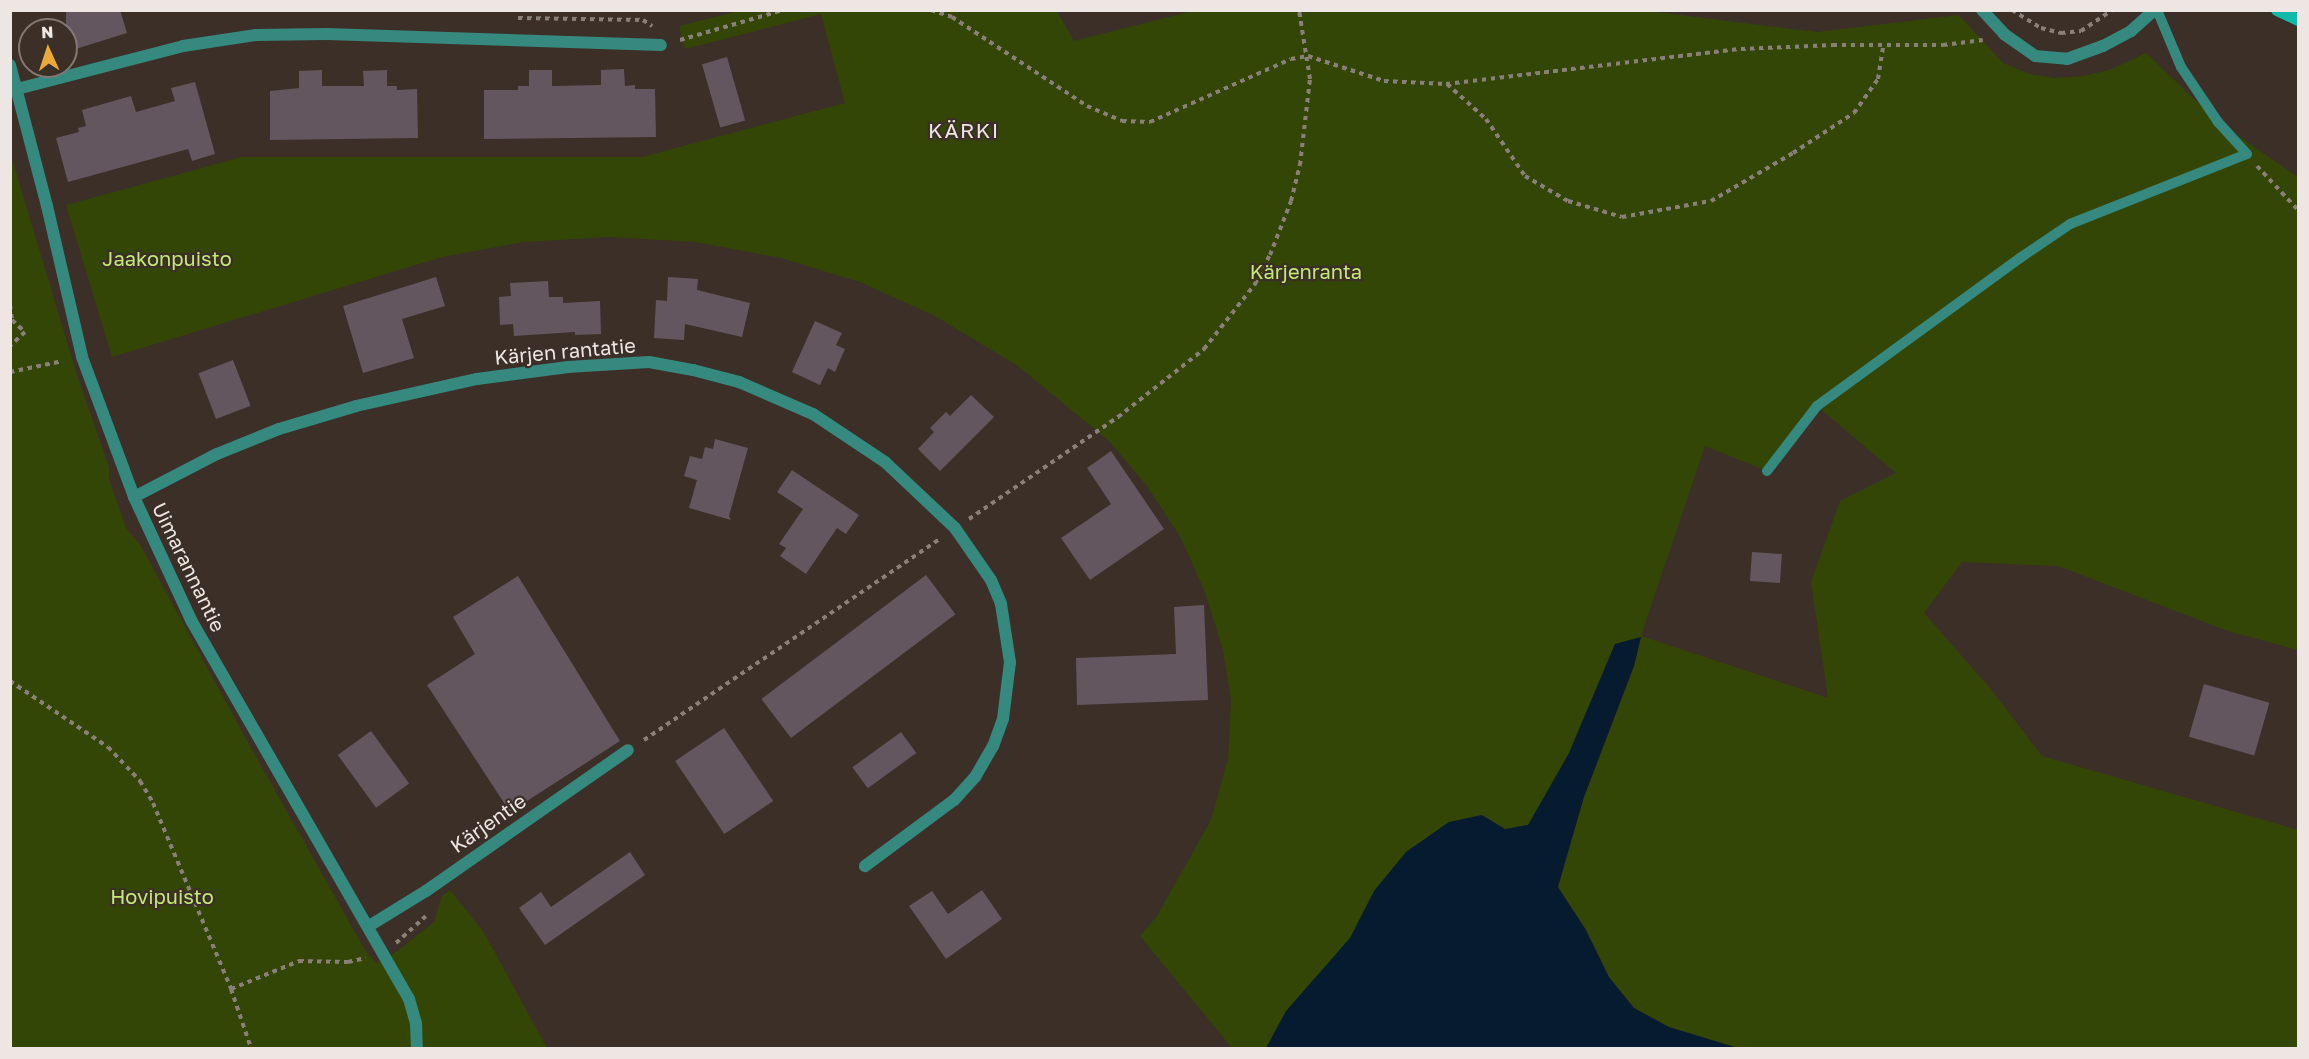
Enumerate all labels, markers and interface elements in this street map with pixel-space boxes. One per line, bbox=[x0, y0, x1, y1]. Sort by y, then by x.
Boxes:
north arrow bbox=[18, 18, 78, 78]
text: N bbox=[41, 22, 54, 42]
district label: KÄRKI bbox=[928, 117, 1000, 143]
park label: Jaakonpuisto bbox=[102, 246, 232, 270]
park label: Kärjenranta bbox=[1250, 259, 1362, 283]
street label: Kärjen rantatie bbox=[493, 333, 637, 369]
street label: Uimarannantie bbox=[147, 498, 231, 636]
street label: Kärjentie bbox=[446, 788, 530, 858]
park label: Hovipuisto bbox=[110, 884, 214, 908]

